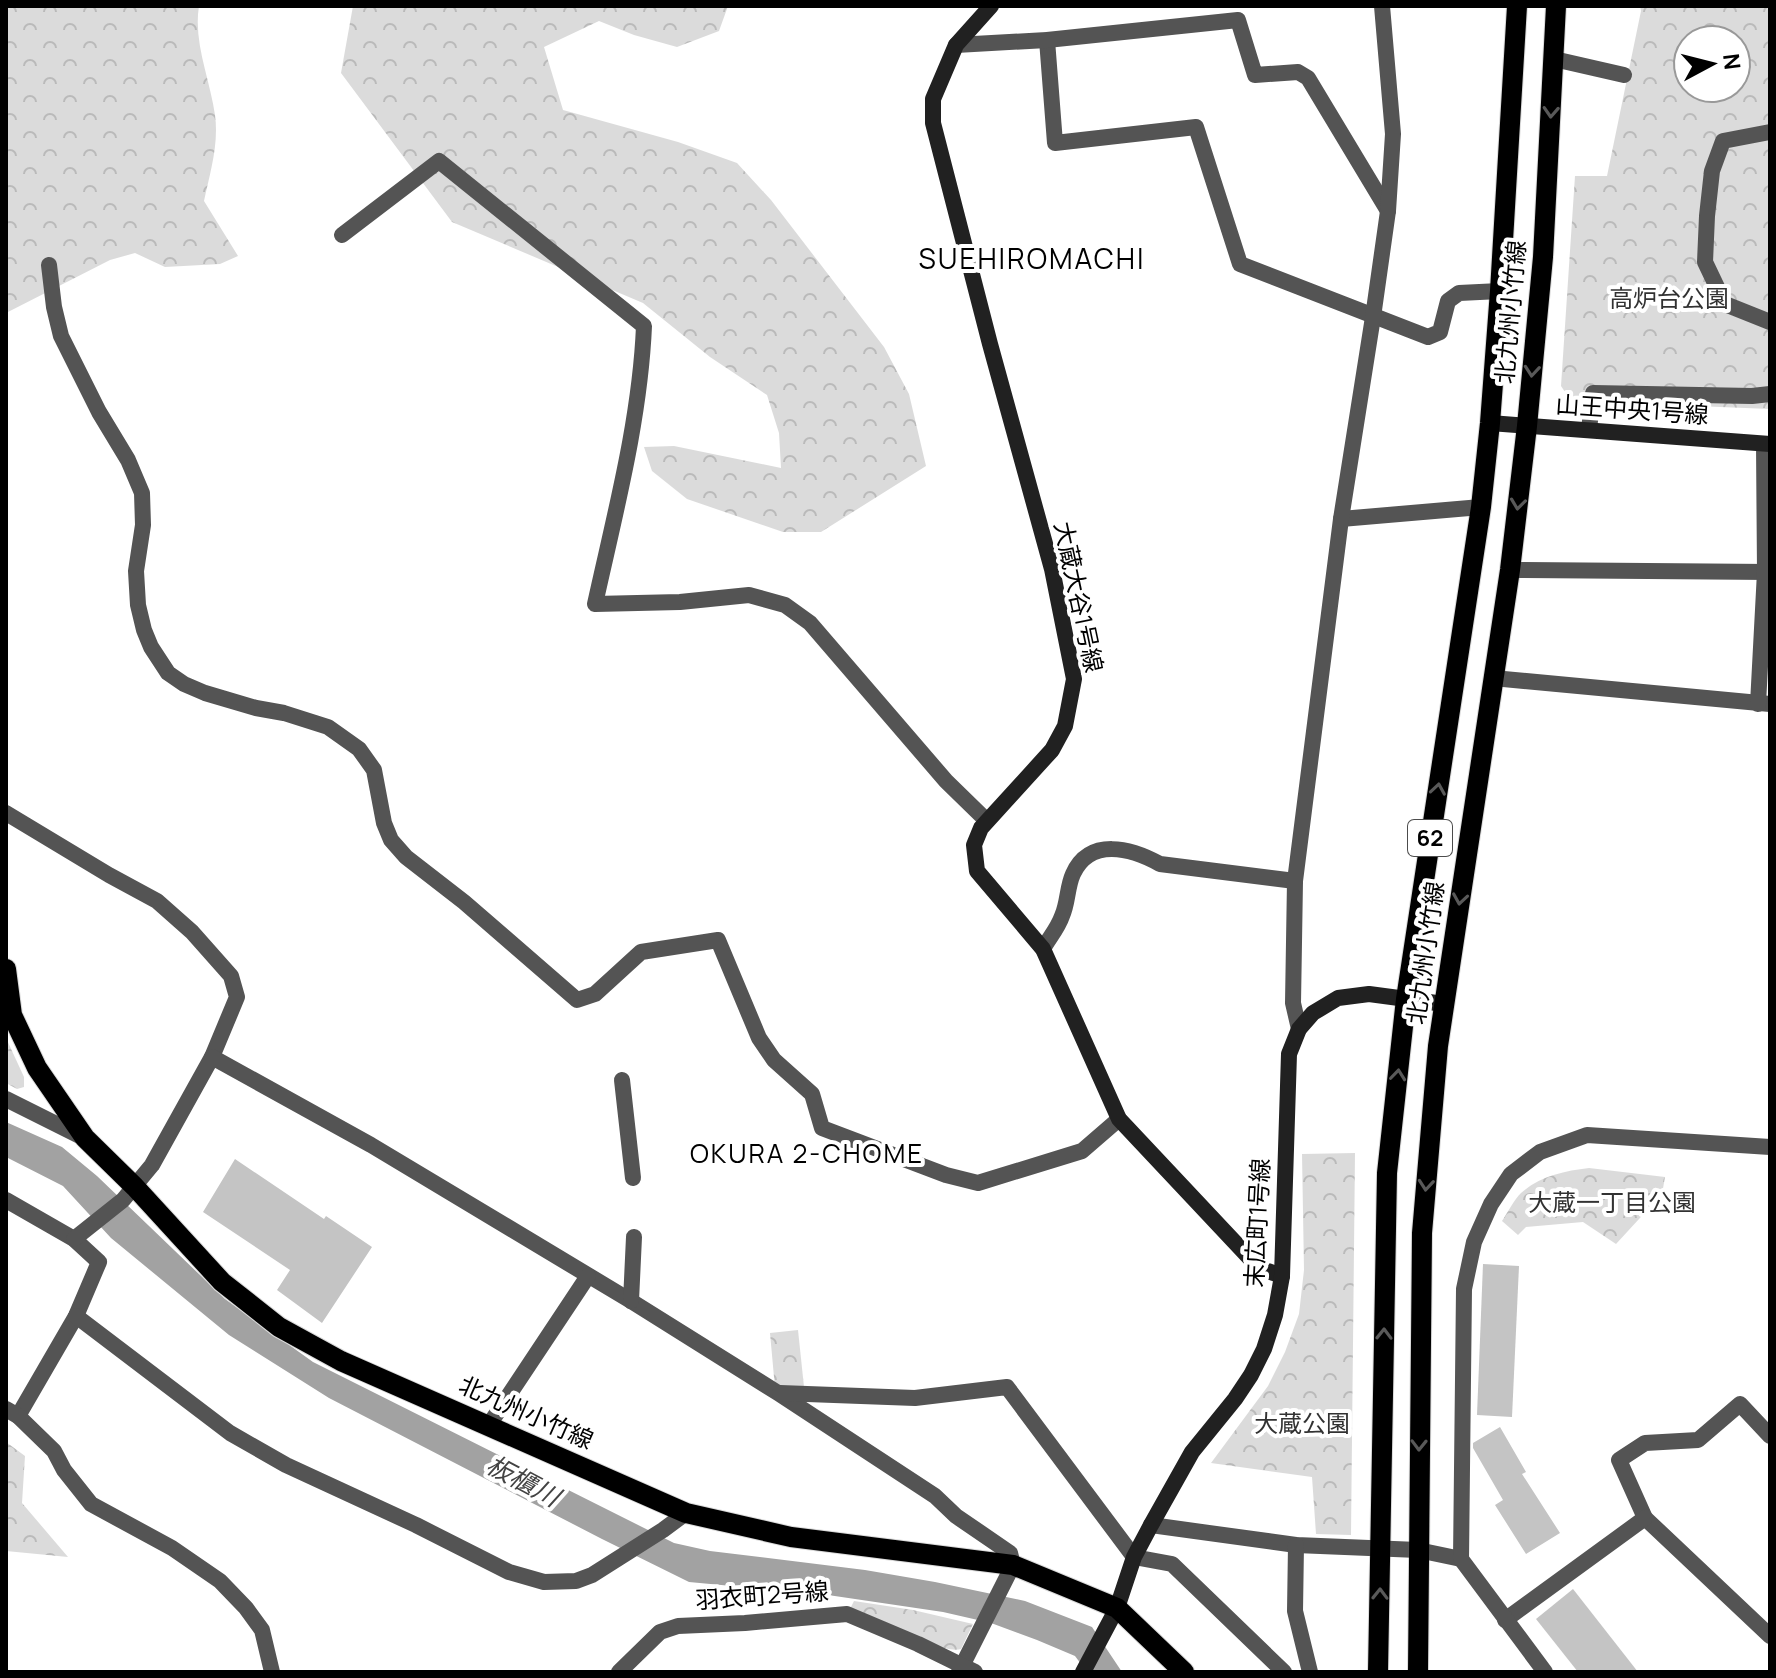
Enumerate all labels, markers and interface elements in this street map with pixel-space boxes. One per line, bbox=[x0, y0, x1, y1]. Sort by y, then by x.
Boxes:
north arrow bbox=[1672, 24, 1752, 104]
text: N bbox=[1716, 52, 1748, 71]
one-way arrow bbox=[1543, 106, 1560, 119]
district label: SUEHIROMACHI bbox=[919, 239, 1145, 277]
street label: 北九州小竹線 bbox=[1487, 239, 1532, 385]
park label: 高炉台公園 bbox=[1609, 281, 1729, 314]
one-way arrow bbox=[1524, 365, 1541, 378]
street label: 山王中央1号線 bbox=[1554, 387, 1710, 430]
one-way arrow bbox=[1510, 497, 1527, 510]
street label: 大蔵大谷1号線 bbox=[1047, 518, 1112, 675]
one-way arrow bbox=[1429, 783, 1446, 796]
road number: 62 bbox=[1408, 820, 1452, 856]
street label: 北九州小竹線 bbox=[1398, 879, 1451, 1026]
one-way arrow bbox=[1452, 892, 1469, 906]
one-way arrow bbox=[1389, 1068, 1406, 1081]
district label: OKURA 2-CHOME bbox=[690, 1135, 924, 1171]
street label: 末広町1号線 bbox=[1237, 1157, 1276, 1288]
one-way arrow bbox=[1418, 1179, 1435, 1192]
park label: 大蔵一丁目公園 bbox=[1528, 1185, 1696, 1218]
one-way arrow bbox=[1376, 1327, 1393, 1340]
street label: 北九州小竹線 bbox=[454, 1367, 599, 1456]
park label: 大蔵公園 bbox=[1254, 1406, 1350, 1439]
one-way arrow bbox=[1410, 1439, 1428, 1452]
water label: 板櫃川 bbox=[481, 1446, 569, 1516]
street label: 羽衣町2号線 bbox=[694, 1573, 830, 1616]
one-way arrow bbox=[1371, 1587, 1388, 1600]

